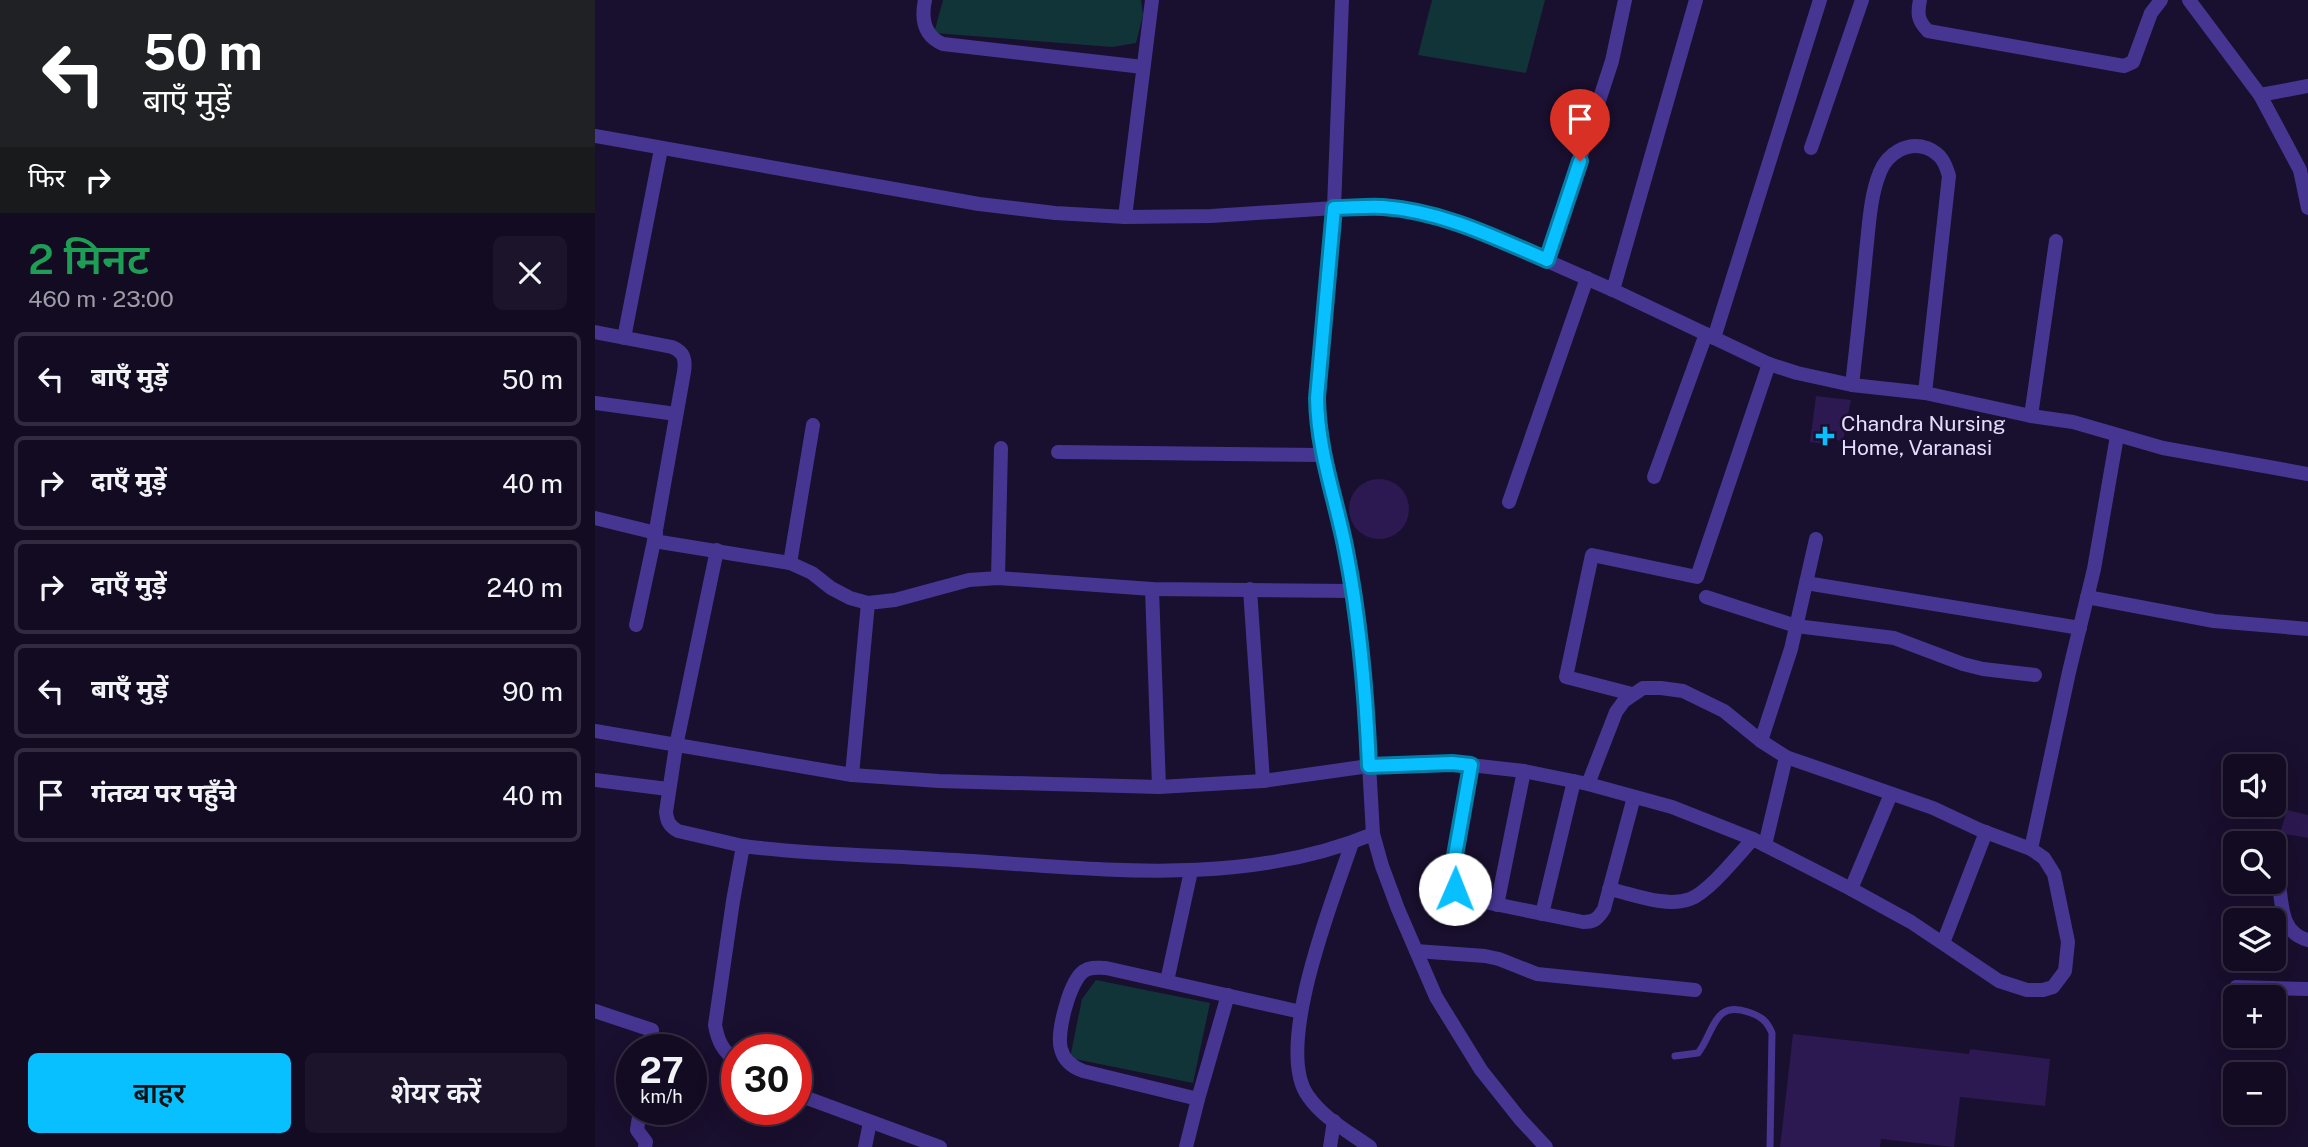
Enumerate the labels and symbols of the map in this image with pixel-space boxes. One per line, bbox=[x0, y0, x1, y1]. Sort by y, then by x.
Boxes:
pin bbox=[1550, 89, 1610, 161]
place label: Chandra Nursing Home, Varanasi bbox=[1841, 411, 2006, 460]
marker: Chandra Nursing Home, Varanasi bbox=[1815, 426, 1835, 446]
position arrow bbox=[1418, 852, 1492, 926]
speed limit sign: 30 bbox=[721, 1034, 812, 1125]

